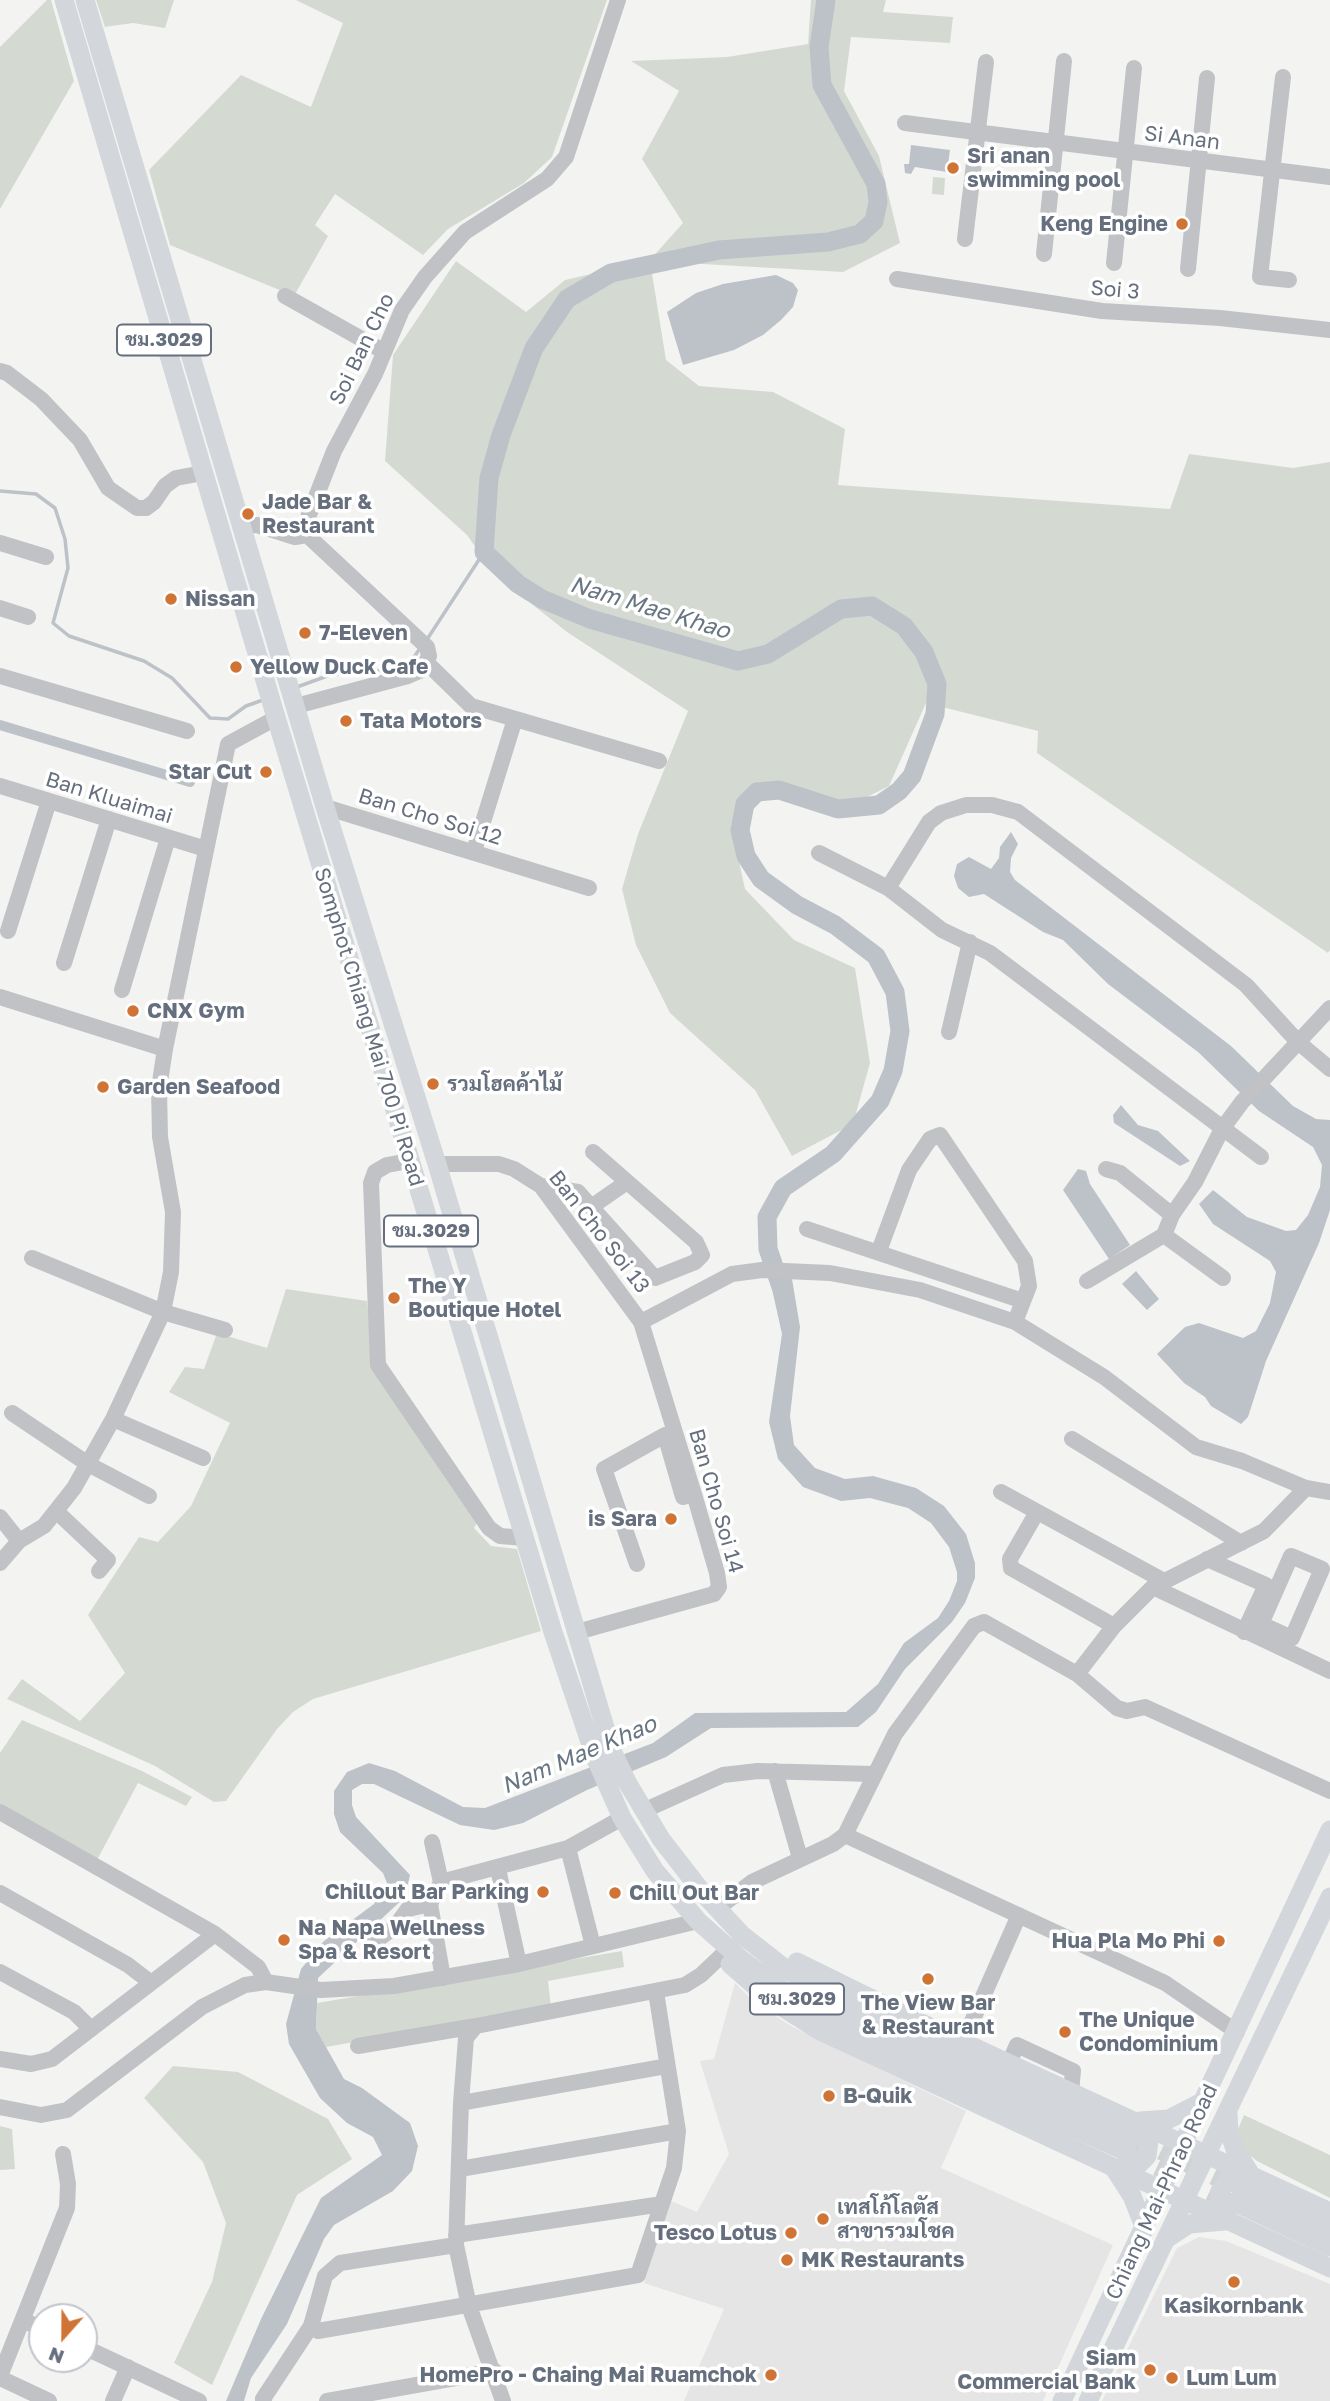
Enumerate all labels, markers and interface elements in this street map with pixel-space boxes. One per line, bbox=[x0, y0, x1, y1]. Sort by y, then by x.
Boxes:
street label: Si Anan bbox=[1143, 121, 1221, 155]
place label: Sri anan swimming pool bbox=[967, 143, 1120, 193]
marker: Sri anan swimming pool bbox=[945, 160, 961, 176]
place label: Keng Engine bbox=[1040, 211, 1168, 237]
marker: Keng Engine bbox=[1174, 216, 1190, 232]
street label: Soi 3 bbox=[1089, 275, 1141, 305]
street label: Soi Ban Cho bbox=[324, 289, 400, 409]
road number: ชม.3029 bbox=[117, 324, 211, 356]
place label: Jade Bar & Restaurant bbox=[262, 489, 375, 539]
marker: Jade Bar & Restaurant bbox=[240, 506, 256, 522]
water label: Nam Mae Khao bbox=[567, 571, 733, 645]
place label: Nissan bbox=[185, 586, 255, 612]
marker: Nissan bbox=[163, 591, 179, 607]
place label: 7-Eleven bbox=[319, 620, 408, 646]
marker: 7-Eleven bbox=[297, 625, 313, 641]
place label: Yellow Duck Cafe bbox=[250, 654, 428, 680]
marker: Yellow Duck Cafe bbox=[228, 659, 244, 675]
place label: Tata Motors bbox=[360, 708, 482, 734]
marker: Tata Motors bbox=[338, 713, 354, 729]
place label: Star Cut bbox=[168, 759, 252, 785]
marker: Star Cut bbox=[258, 764, 274, 780]
street label: Ban Kluaimai bbox=[42, 767, 176, 829]
street label: Ban Cho Soi 12 bbox=[355, 783, 505, 851]
street label: Somphot Chiang Mai 700 Pi Road bbox=[308, 865, 430, 1189]
place label: CNX Gym bbox=[147, 998, 245, 1024]
marker: CNX Gym bbox=[125, 1003, 141, 1019]
place label: รวมโฮคค้าไม้ bbox=[447, 1071, 562, 1097]
place label: Garden Seafood bbox=[117, 1074, 280, 1100]
marker: รวมโฮคค้าไม้ bbox=[425, 1076, 441, 1092]
marker: Garden Seafood bbox=[95, 1079, 111, 1095]
street label: Ban Cho Soi 13 bbox=[543, 1166, 655, 1298]
road number: ชม.3029 bbox=[384, 1216, 478, 1246]
place label: The Y Boutique Hotel bbox=[408, 1273, 561, 1323]
marker: The Y Boutique Hotel bbox=[386, 1290, 402, 1306]
street label: Ban Cho Soi 14 bbox=[683, 1426, 749, 1576]
place label: is Sara bbox=[588, 1506, 657, 1532]
marker: is Sara bbox=[663, 1511, 679, 1527]
water label: Nam Mae Khao bbox=[498, 1710, 660, 1800]
place label: Chillout Bar Parking bbox=[325, 1879, 529, 1905]
place label: Chill Out Bar bbox=[629, 1880, 759, 1906]
marker: Chillout Bar Parking bbox=[535, 1884, 551, 1900]
marker: Chill Out Bar bbox=[607, 1885, 623, 1901]
place label: Na Napa Wellness Spa & Resort bbox=[298, 1915, 485, 1965]
place label: Hua Pla Mo Phi bbox=[1052, 1928, 1205, 1954]
marker: Na Napa Wellness Spa & Resort bbox=[276, 1932, 292, 1948]
marker: Hua Pla Mo Phi bbox=[1211, 1933, 1227, 1949]
marker: The View Bar & Restaurant bbox=[920, 1971, 936, 1987]
road number: ชม.3029 bbox=[750, 1983, 844, 2014]
place label: The View Bar & Restaurant bbox=[861, 1990, 995, 2040]
place label: The Unique Condominium bbox=[1079, 2007, 1218, 2057]
marker: The Unique Condominium bbox=[1057, 2024, 1073, 2040]
street label: Chiang Mai-Phrao Road bbox=[1101, 2080, 1223, 2304]
place label: B-Quik bbox=[843, 2083, 912, 2109]
marker: B-Quik bbox=[821, 2088, 837, 2104]
place label: เทสโก้โลตัส สาขารวมโชค bbox=[837, 2194, 955, 2244]
marker: เทสโก้โลตัส สาขารวมโชค bbox=[815, 2211, 831, 2227]
place label: Tesco Lotus bbox=[654, 2220, 777, 2246]
marker: Tesco Lotus bbox=[783, 2225, 799, 2241]
place label: MK Restaurants bbox=[801, 2247, 964, 2273]
marker: MK Restaurants bbox=[779, 2252, 795, 2268]
marker: Kasikornbank bbox=[1226, 2274, 1242, 2290]
place label: Kasikornbank bbox=[1164, 2293, 1304, 2319]
north arrow bbox=[28, 2303, 98, 2373]
text: N bbox=[45, 2343, 67, 2370]
place label: Siam Commercial Bank bbox=[957, 2345, 1136, 2395]
place label: HomePro - Chaing Mai Ruamchok bbox=[419, 2362, 757, 2388]
marker: Siam Commercial Bank bbox=[1142, 2362, 1158, 2378]
place label: Lum Lum bbox=[1186, 2365, 1277, 2391]
marker: HomePro - Chaing Mai Ruamchok bbox=[763, 2367, 779, 2383]
marker: Lum Lum bbox=[1164, 2370, 1180, 2386]

